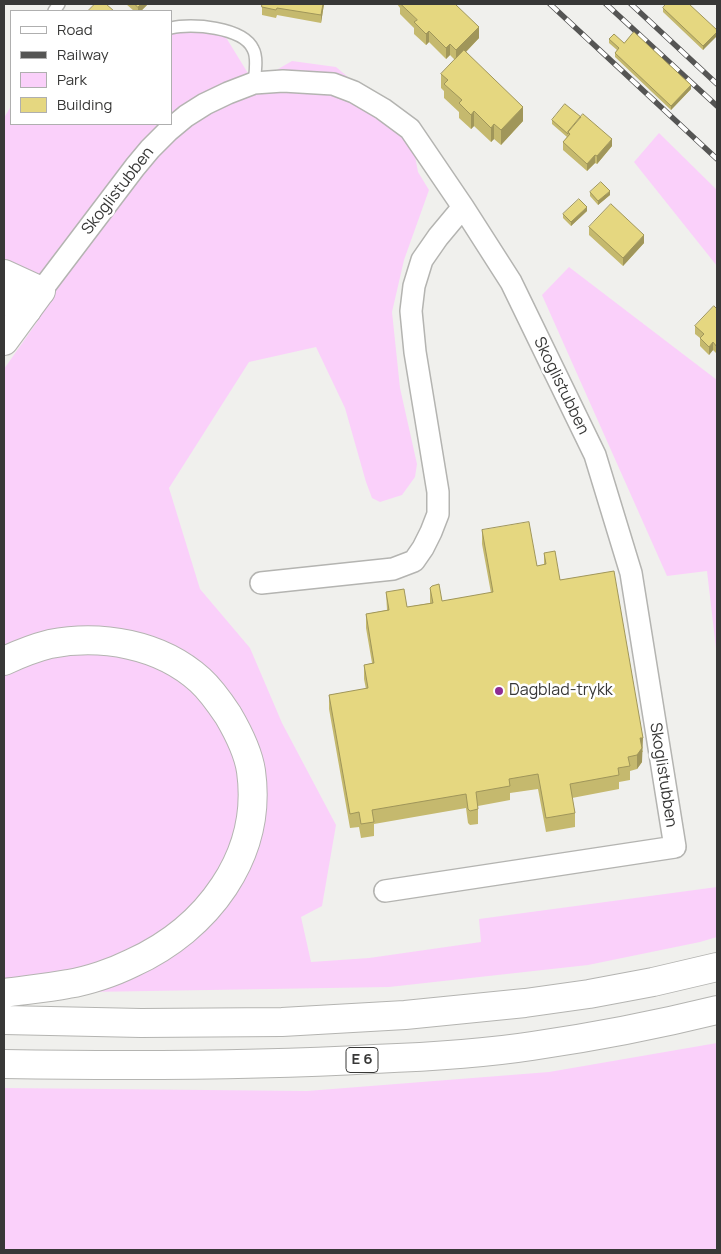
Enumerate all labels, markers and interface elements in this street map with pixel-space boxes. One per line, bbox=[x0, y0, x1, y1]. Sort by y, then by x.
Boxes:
legend bbox=[10, 10, 172, 125]
text: Road bbox=[57, 19, 93, 40]
text: Railway bbox=[57, 44, 109, 65]
text: Park bbox=[57, 69, 87, 90]
text: Building bbox=[57, 94, 112, 115]
street label: Skoglistubben bbox=[78, 143, 158, 239]
street label: Skoglistubben bbox=[529, 334, 593, 438]
place label: Dagblad-trykk bbox=[509, 681, 613, 701]
marker: Dagblad-trykk bbox=[493, 685, 505, 697]
street label: Skoglistubben bbox=[645, 721, 681, 829]
road number: E 6 bbox=[346, 1048, 378, 1072]

